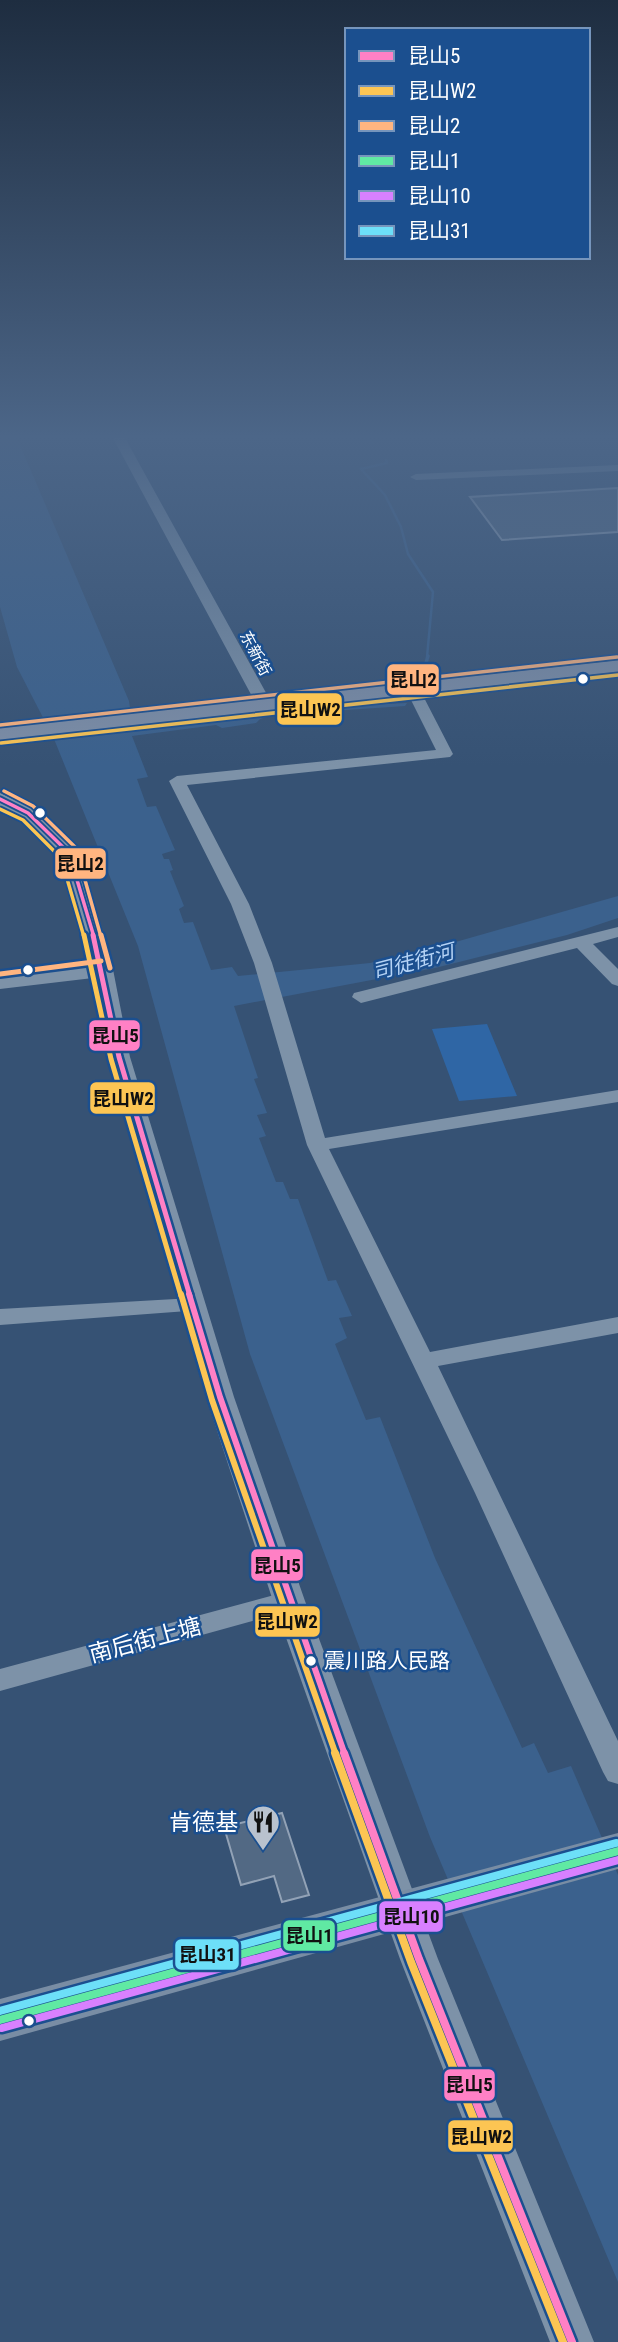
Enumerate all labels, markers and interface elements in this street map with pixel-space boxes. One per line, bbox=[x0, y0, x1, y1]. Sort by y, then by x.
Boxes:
legend bbox=[345, 28, 590, 259]
text: 昆山5 bbox=[408, 44, 460, 68]
text: 昆山W2 bbox=[408, 79, 476, 103]
text: 昆山2 bbox=[408, 114, 460, 138]
text: 昆山1 bbox=[408, 149, 460, 173]
text: 昆山10 bbox=[408, 184, 471, 208]
text: 昆山31 bbox=[408, 219, 471, 243]
street label: 东新街 bbox=[236, 628, 275, 679]
line badge: 昆山2 bbox=[386, 663, 440, 696]
text: 昆山2 bbox=[389, 668, 437, 691]
unlabelled marker bbox=[576, 672, 590, 686]
line badge: 昆山W2 bbox=[276, 692, 343, 726]
text: 昆山W2 bbox=[279, 698, 341, 721]
unlabelled marker bbox=[33, 806, 47, 820]
line badge: 昆山2 bbox=[54, 847, 107, 880]
text: 昆山2 bbox=[56, 852, 104, 875]
water label: 司徒街河 bbox=[369, 939, 461, 984]
unlabelled marker bbox=[21, 963, 35, 977]
line badge: 昆山5 bbox=[88, 1019, 141, 1052]
text: 昆山5 bbox=[91, 1024, 139, 1047]
line badge: 昆山W2 bbox=[89, 1081, 156, 1115]
text: 昆山W2 bbox=[92, 1087, 154, 1110]
line badge: 昆山5 bbox=[250, 1548, 304, 1582]
text: 昆山5 bbox=[253, 1554, 301, 1577]
line badge: 昆山W2 bbox=[254, 1605, 321, 1638]
text: 昆山W2 bbox=[256, 1610, 318, 1633]
street label: 南后街上塘 bbox=[86, 1613, 204, 1668]
place label: 震川路人民路 bbox=[324, 1649, 450, 1673]
marker: 震川路人民路 bbox=[304, 1654, 318, 1668]
restaurant icon: 肯德基 bbox=[244, 1803, 282, 1852]
place label: 肯德基 bbox=[169, 1809, 238, 1836]
line badge: 昆山10 bbox=[378, 1900, 444, 1933]
text: 昆山10 bbox=[382, 1905, 440, 1928]
line badge: 昆山1 bbox=[282, 1919, 336, 1952]
text: 昆山1 bbox=[285, 1924, 333, 1947]
line badge: 昆山31 bbox=[174, 1938, 240, 1971]
text: 昆山31 bbox=[178, 1943, 236, 1966]
unlabelled marker bbox=[22, 2014, 36, 2028]
line badge: 昆山5 bbox=[443, 2068, 496, 2102]
text: 昆山5 bbox=[445, 2073, 493, 2096]
line badge: 昆山W2 bbox=[447, 2119, 514, 2153]
text: 昆山W2 bbox=[450, 2125, 512, 2148]

